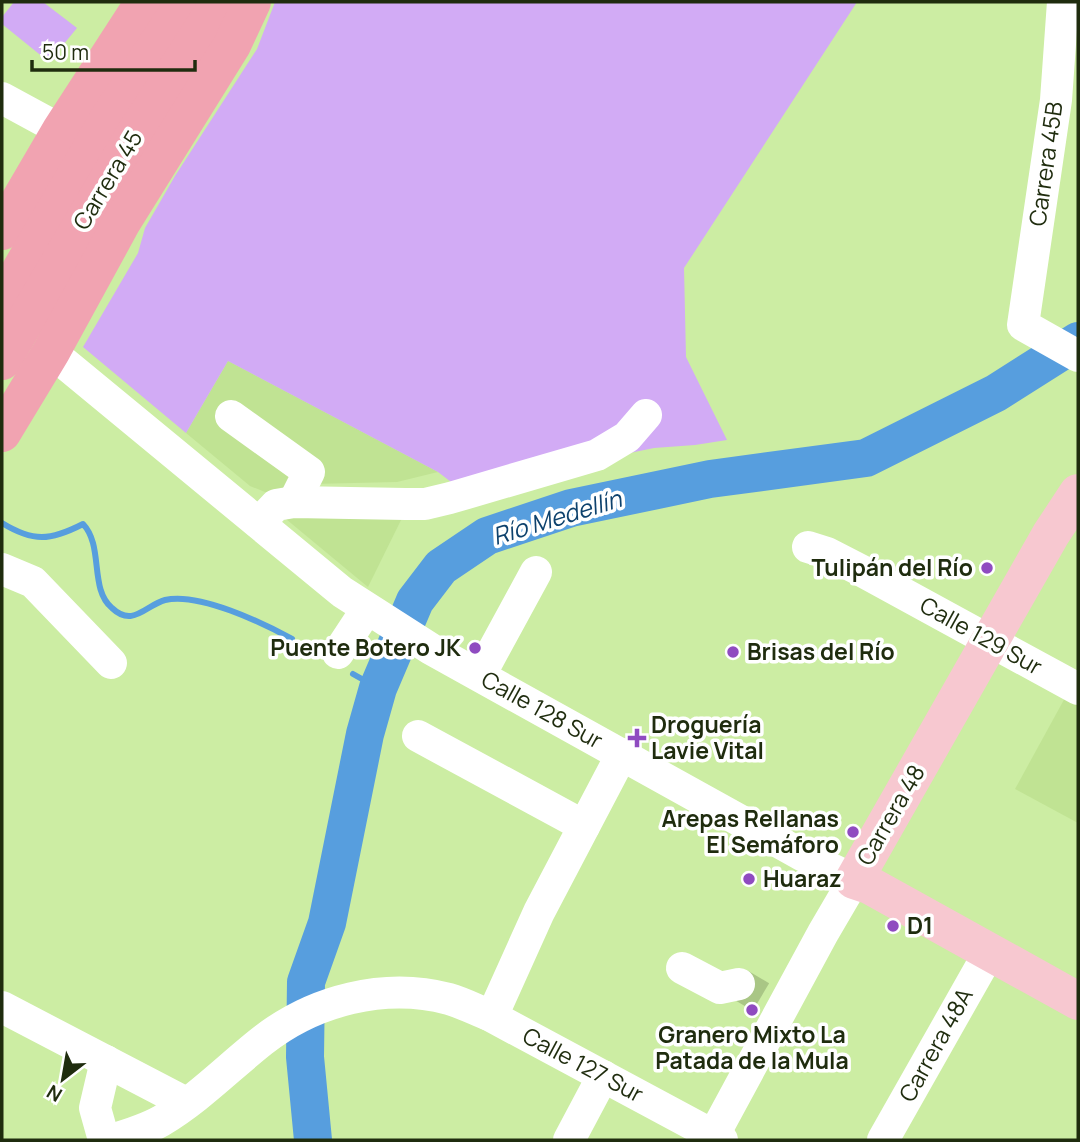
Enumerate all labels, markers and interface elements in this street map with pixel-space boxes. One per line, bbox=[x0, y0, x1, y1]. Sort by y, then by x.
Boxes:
scale bar bbox=[32, 28, 194, 72]
text: 50 m bbox=[42, 38, 89, 66]
street label: Carrera 45B bbox=[1020, 100, 1070, 228]
street label: Carrera 45 bbox=[65, 124, 149, 235]
water label: Río Medellín bbox=[488, 481, 626, 552]
place label: Tulipán del Río bbox=[812, 551, 973, 583]
marker: Tulipán del Río bbox=[979, 560, 995, 576]
street label: Calle 129 Sur bbox=[915, 588, 1048, 682]
place label: Puente Botero JK bbox=[270, 631, 461, 663]
place label: Brisas del Río bbox=[747, 635, 895, 667]
marker: Puente Botero JK bbox=[467, 640, 483, 656]
marker: Brisas del Río bbox=[725, 644, 741, 660]
street label: Calle 128 Sur bbox=[476, 663, 609, 756]
place label: Droguería Lavie Vital bbox=[651, 708, 764, 766]
marker: Droguería Lavie Vital bbox=[629, 730, 645, 746]
street label: Carrera 48 bbox=[848, 758, 932, 871]
place label: Arepas Rellanas El Semáforo bbox=[661, 802, 839, 860]
marker: Arepas Rellanas El Semáforo bbox=[845, 824, 861, 840]
place label: Huaraz bbox=[763, 862, 842, 894]
marker: Huaraz bbox=[741, 871, 757, 887]
place label: D1 bbox=[907, 909, 933, 941]
marker: D1 bbox=[885, 918, 901, 934]
street label: Carrera 48A bbox=[891, 981, 980, 1107]
marker: Granero Mixto La Patada de la Mula bbox=[744, 1002, 760, 1018]
place label: Granero Mixto La Patada de la Mula bbox=[655, 1018, 849, 1076]
street label: Calle 127 Sur bbox=[518, 1019, 649, 1109]
north arrow bbox=[28, 1044, 98, 1114]
text: N bbox=[42, 1079, 67, 1108]

